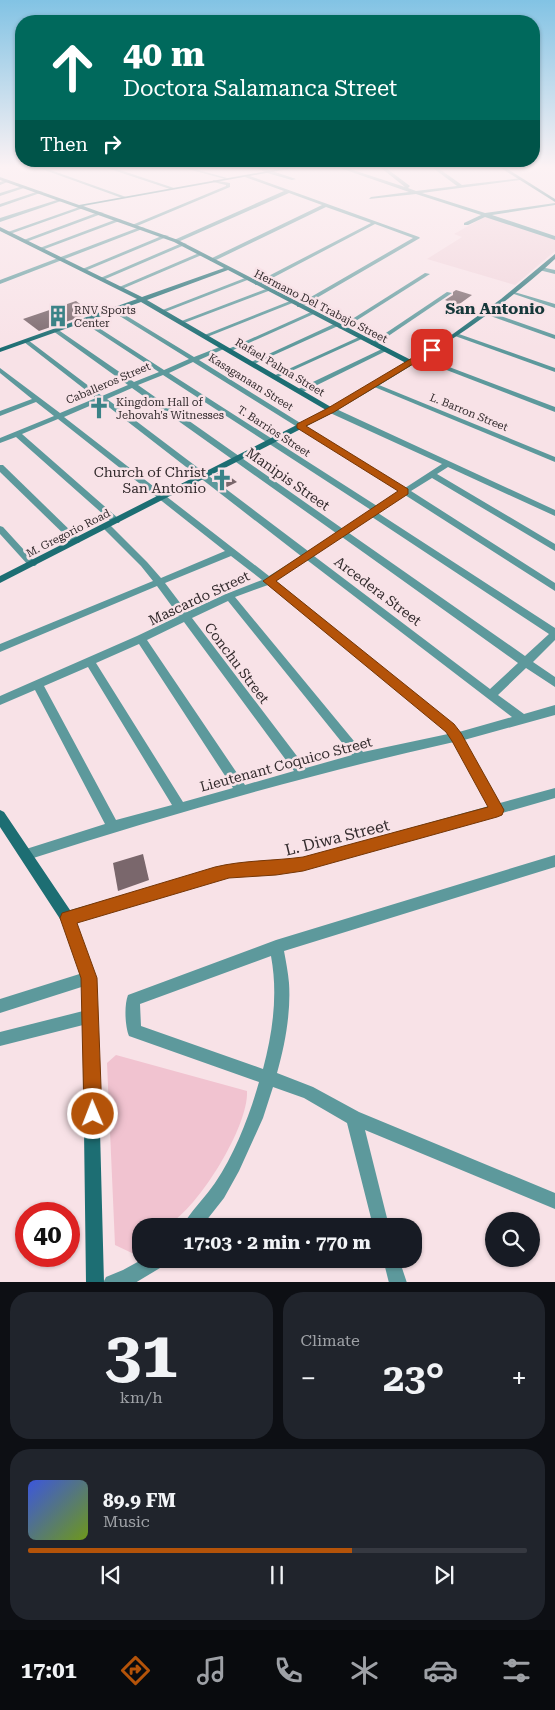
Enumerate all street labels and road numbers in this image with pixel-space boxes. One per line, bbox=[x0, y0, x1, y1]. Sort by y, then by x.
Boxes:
street label: Hermano Del Trabajo Street bbox=[252, 267, 390, 346]
street label: Rafael Palma Street bbox=[233, 336, 327, 399]
street label: Kasaganaan Street bbox=[206, 351, 295, 414]
street label: Caballeros Street bbox=[64, 360, 152, 407]
street label: L. Barron Street bbox=[428, 391, 510, 434]
street label: T. Barrios Street bbox=[235, 403, 313, 460]
street label: Manipis Street bbox=[243, 444, 333, 514]
street label: M. Gregorio Road bbox=[24, 507, 112, 560]
street label: Arcedera Street bbox=[331, 553, 425, 629]
street label: Mascardo Street bbox=[146, 568, 252, 628]
street label: Conchu Street bbox=[201, 619, 273, 707]
street label: Lieutenant Coquico Street bbox=[198, 733, 374, 795]
street label: L. Diwa Street bbox=[283, 815, 392, 860]

